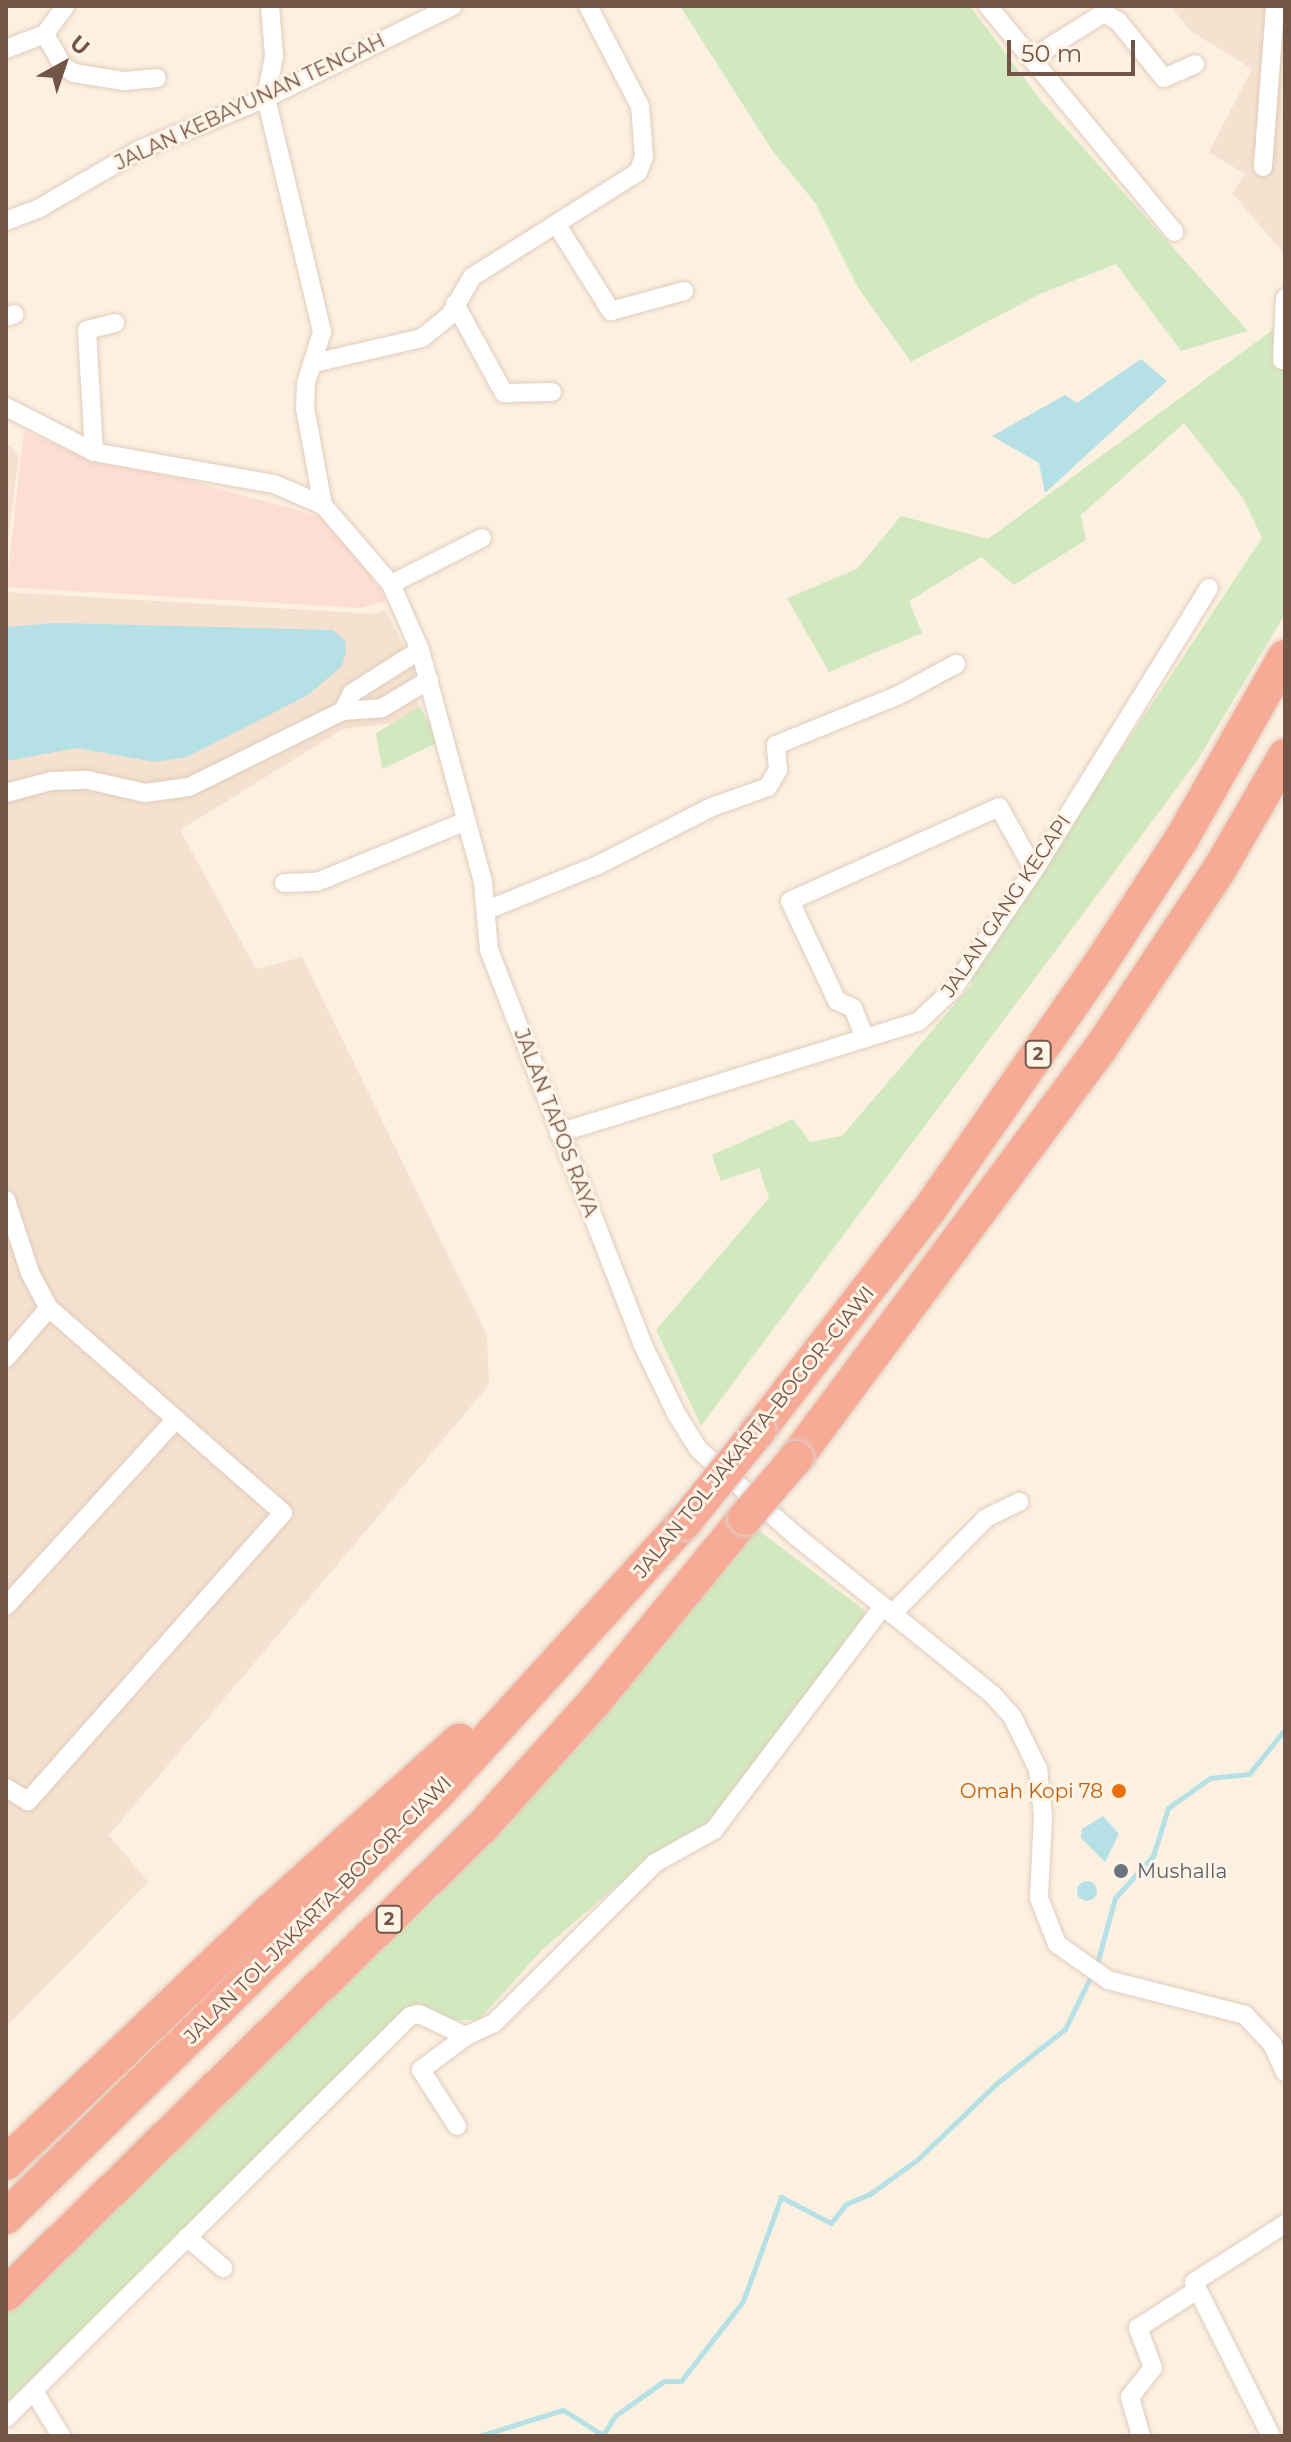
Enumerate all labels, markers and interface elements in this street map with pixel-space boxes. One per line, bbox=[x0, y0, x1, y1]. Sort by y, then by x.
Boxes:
north arrow bbox=[24, 24, 104, 104]
scale bar bbox=[1011, 24, 1139, 74]
text: U bbox=[64, 29, 95, 61]
street label: JALAN KEBAYUNAN TENGAH bbox=[111, 29, 389, 175]
text: 50 m bbox=[1021, 39, 1082, 68]
street label: JALAN GANG KECAPI bbox=[936, 810, 1076, 1002]
street label: JALAN TAPOS RAYA bbox=[509, 1026, 603, 1220]
road number: 2 bbox=[1024, 1040, 1052, 1068]
street label: JALAN TOL JAKARTA–BOGOR–CIAWI bbox=[629, 1281, 879, 1583]
street label: JALAN TOL JAKARTA–BOGOR–CIAWI bbox=[179, 1771, 457, 2049]
place label: Omah Kopi 78 bbox=[960, 1779, 1103, 1803]
marker: Omah Kopi 78 bbox=[1110, 1782, 1128, 1800]
place label: Mushalla bbox=[1137, 1859, 1227, 1883]
marker: Mushalla bbox=[1112, 1862, 1130, 1880]
road number: 2 bbox=[375, 1905, 403, 1933]

